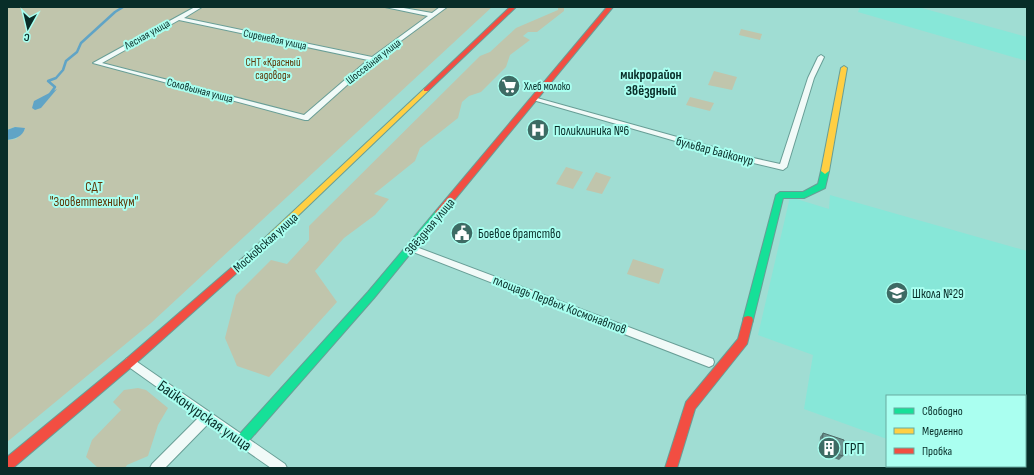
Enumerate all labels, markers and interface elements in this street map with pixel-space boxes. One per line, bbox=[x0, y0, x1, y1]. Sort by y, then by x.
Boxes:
north arrow bbox=[8, 8, 48, 48]
street label: Лесная улица bbox=[121, 17, 172, 53]
street label: Сиреневая улица bbox=[242, 26, 308, 53]
text: С bbox=[23, 31, 30, 44]
street label: Шоссейная улица bbox=[343, 36, 403, 87]
park label: СНТ «Красный садовод» bbox=[246, 56, 301, 82]
district label: микрорайон Звёздный bbox=[620, 66, 682, 99]
supermarket icon: Хлеб молоко bbox=[496, 73, 522, 99]
street label: Соловьиная улица bbox=[165, 75, 234, 106]
place label: Хлеб молоко bbox=[523, 80, 571, 93]
hospital icon: Поликлиника №6 bbox=[525, 117, 551, 143]
place label: Поликлиника №6 bbox=[554, 123, 629, 139]
street label: бульвар Байконур bbox=[674, 133, 755, 169]
park label: СДТ "Зооветтехникум" bbox=[50, 179, 138, 210]
street label: Звёздная улица bbox=[401, 195, 458, 258]
street label: Московская улица bbox=[230, 210, 301, 276]
public building icon: Боевое братство bbox=[449, 220, 475, 246]
place label: Боевое братство bbox=[478, 226, 561, 242]
street label: площадь Первых Космонавтов bbox=[491, 272, 629, 338]
school or university icon: Школа №29 bbox=[884, 280, 910, 306]
place label: Школа №29 bbox=[912, 286, 964, 302]
street label: Байконурская улица bbox=[154, 377, 255, 456]
legend bbox=[886, 395, 1026, 467]
text: Свободно bbox=[922, 404, 963, 419]
text: Медленно bbox=[922, 424, 963, 439]
building icon: ГРП bbox=[816, 435, 842, 461]
place label: ГРП bbox=[844, 440, 865, 459]
text: Пробка bbox=[922, 444, 953, 459]

